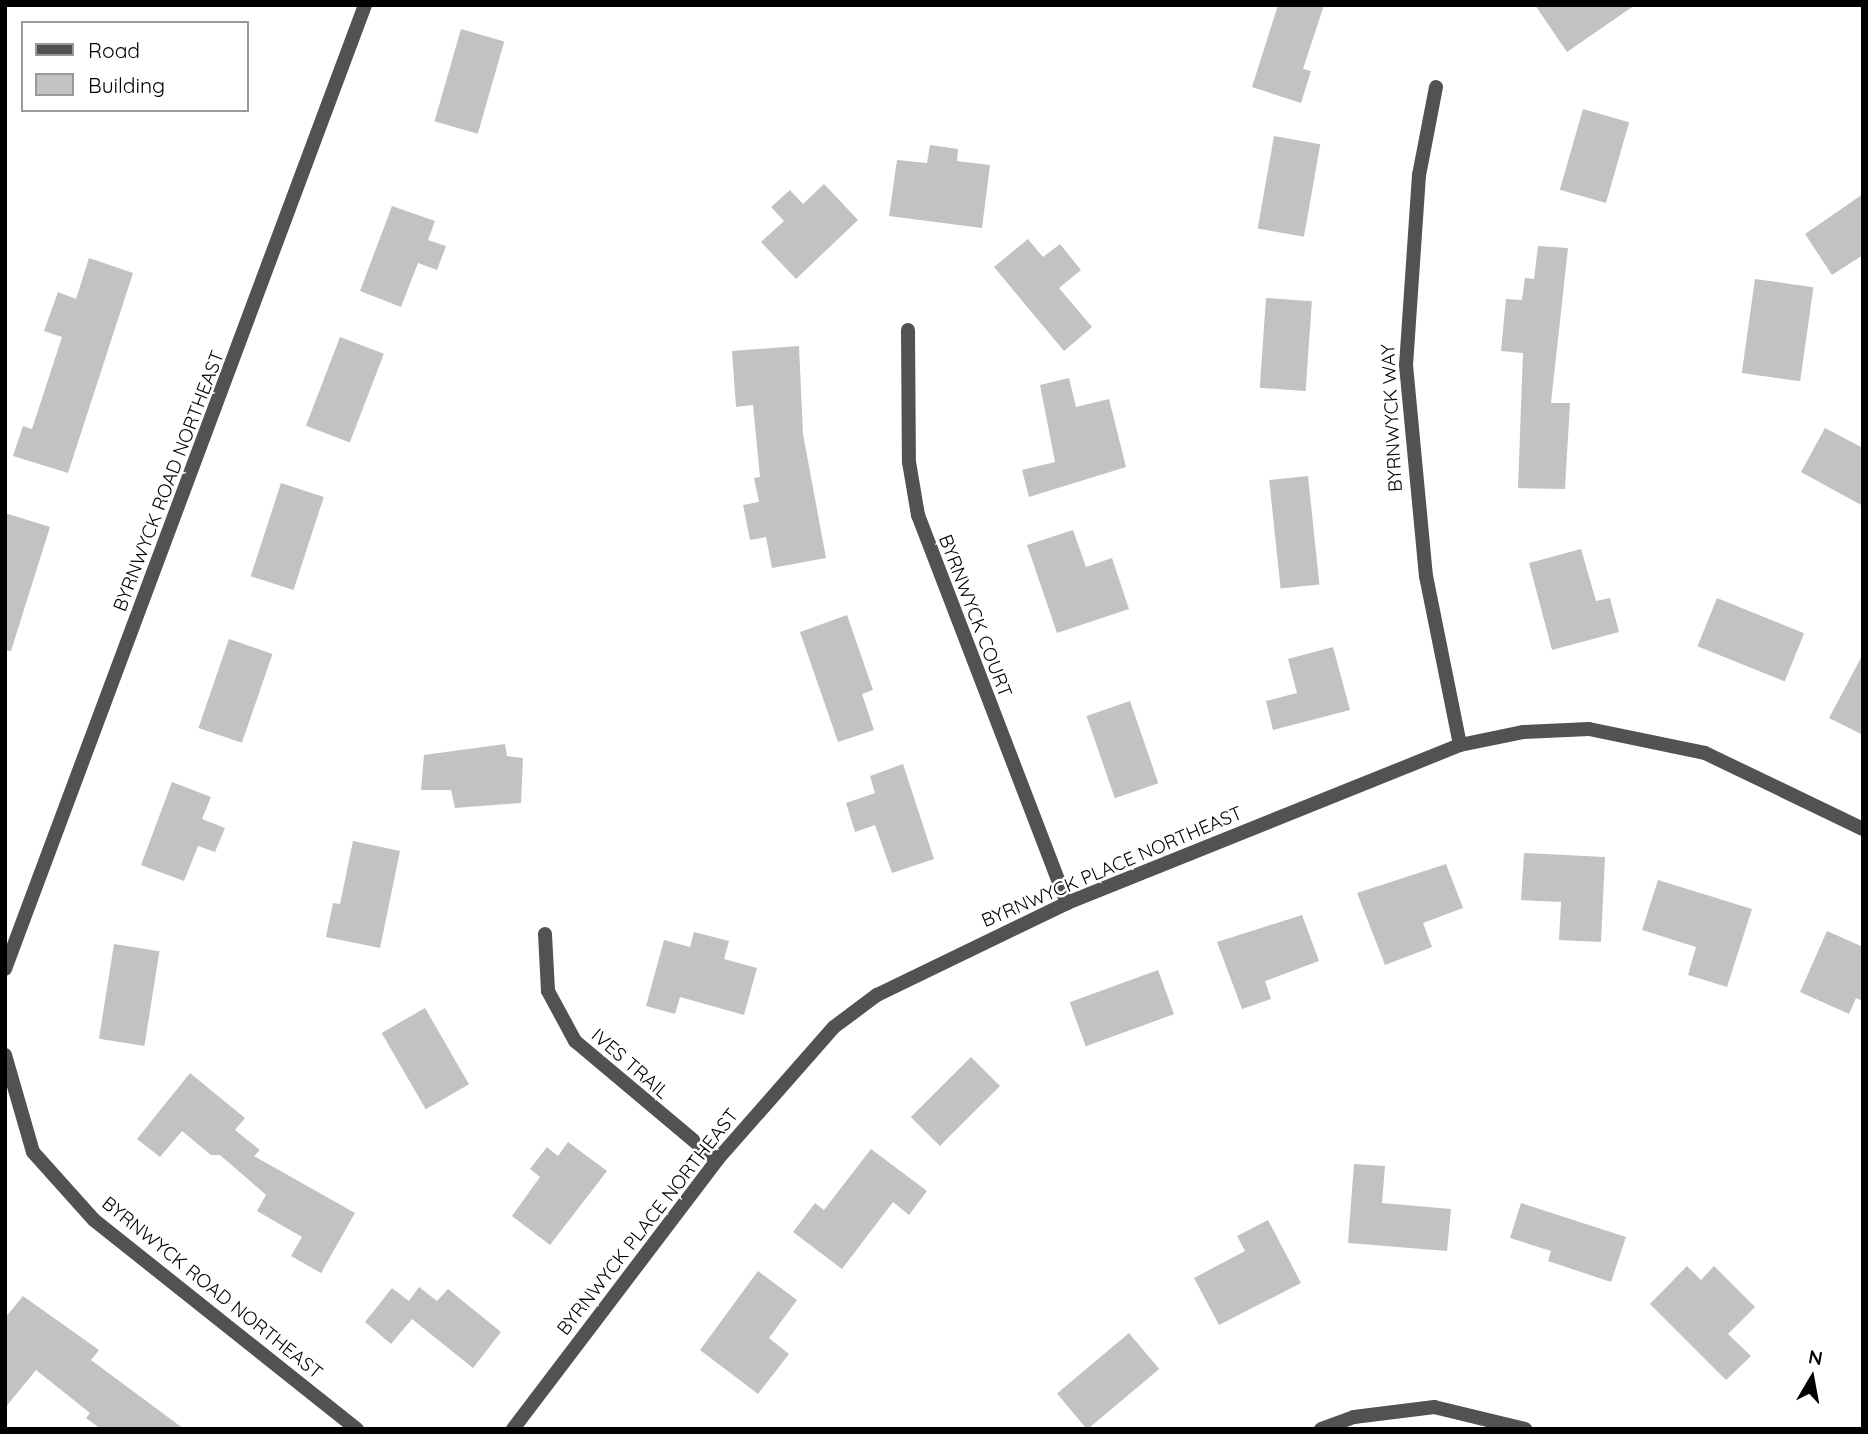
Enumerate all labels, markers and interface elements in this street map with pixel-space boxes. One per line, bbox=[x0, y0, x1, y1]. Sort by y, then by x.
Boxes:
legend bbox=[21, 21, 248, 112]
text: Road bbox=[88, 37, 140, 63]
text: Building bbox=[88, 72, 165, 98]
street label: BYRNWYCK WAY bbox=[1377, 343, 1407, 493]
street label: BYRNWYCK ROAD NORTHEAST bbox=[109, 347, 229, 615]
street label: BYRNWYCK COURT bbox=[933, 531, 1017, 701]
street label: BYRNWYCK PLACE NORTHEAST bbox=[978, 802, 1246, 932]
street label: IVES TRAIL bbox=[587, 1024, 673, 1104]
street label: BYRNWYCK PLACE NORTHEAST bbox=[552, 1104, 744, 1340]
street label: BYRNWYCK ROAD NORTHEAST bbox=[97, 1192, 327, 1384]
north arrow bbox=[1777, 1343, 1847, 1413]
text: N bbox=[1807, 1344, 1825, 1370]

